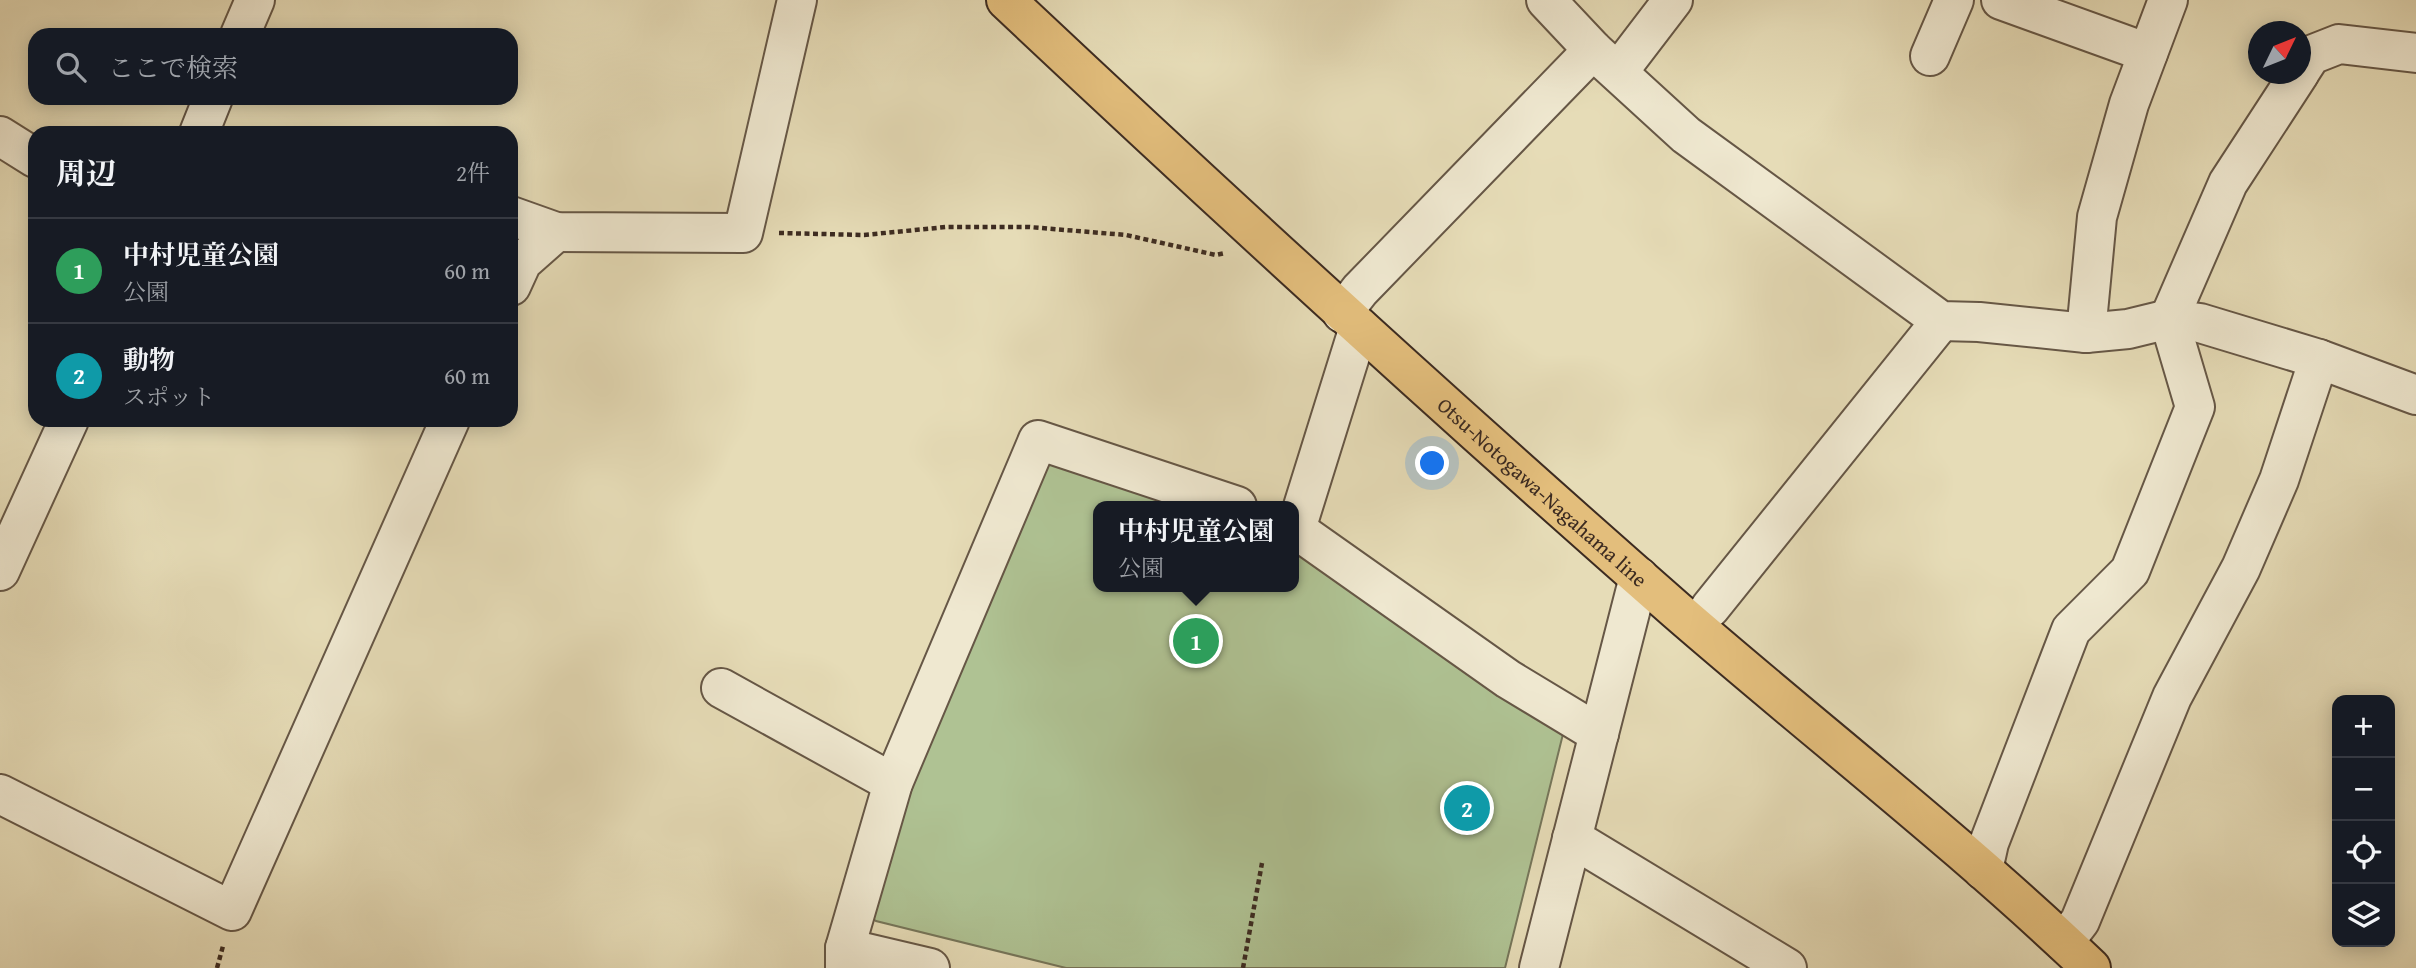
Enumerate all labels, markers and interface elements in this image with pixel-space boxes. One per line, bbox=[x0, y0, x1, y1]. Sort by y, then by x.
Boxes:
north arrow bbox=[2248, 21, 2311, 84]
search box bbox=[28, 28, 518, 105]
icon: search bbox=[52, 48, 90, 86]
text: ここで検索 bbox=[108, 48, 238, 87]
text: 周辺 bbox=[56, 151, 116, 195]
text: 2件 bbox=[456, 156, 490, 189]
text: 中村児童公園 bbox=[123, 235, 279, 274]
text: 1 bbox=[73, 254, 85, 287]
text: 60 m bbox=[444, 254, 490, 287]
text: 公園 bbox=[123, 275, 169, 308]
text: 動物 bbox=[123, 340, 175, 379]
text: 2 bbox=[73, 359, 85, 392]
text: 60 m bbox=[444, 359, 490, 392]
text: スポット bbox=[123, 380, 215, 413]
street label: Otsu-Notogawa-Nagahama line bbox=[1431, 390, 1655, 594]
your location bbox=[1415, 446, 1449, 480]
popup bbox=[1093, 501, 1299, 592]
text: 中村児童公園 bbox=[1118, 511, 1274, 550]
text: 公園 bbox=[1118, 551, 1164, 584]
pin: 1 bbox=[1173, 615, 1219, 667]
map controls bbox=[2332, 695, 2395, 947]
button: + bbox=[2332, 695, 2395, 758]
button: − bbox=[2332, 758, 2395, 821]
pin: 2 bbox=[1444, 782, 1490, 834]
button: locate bbox=[2332, 821, 2395, 884]
button: layers bbox=[2332, 884, 2395, 947]

